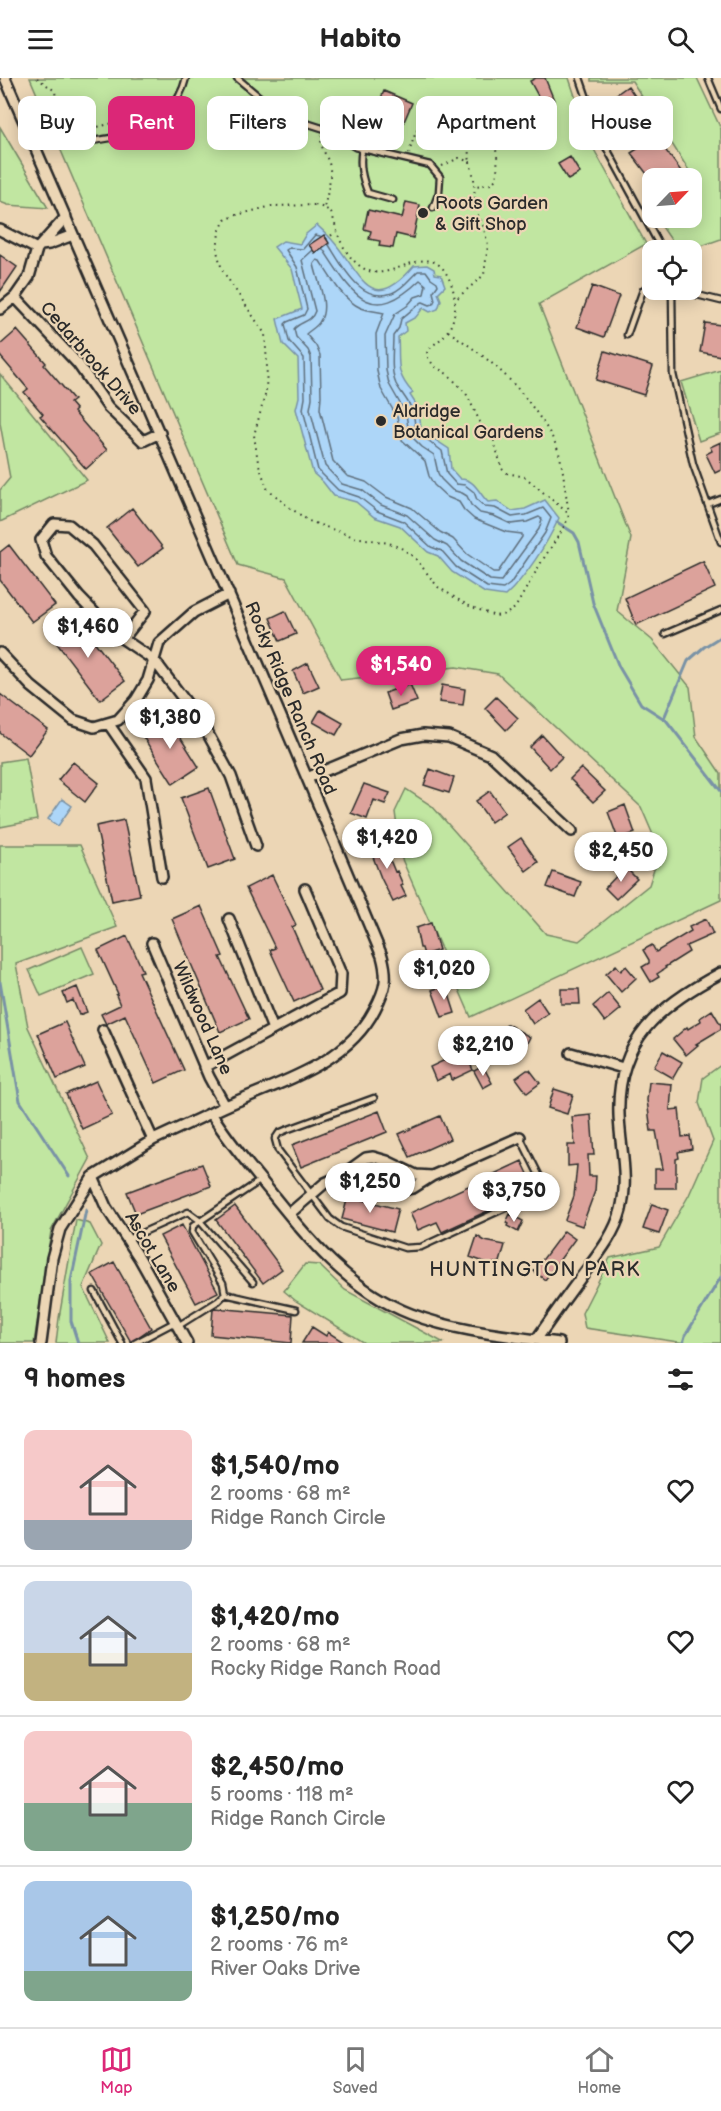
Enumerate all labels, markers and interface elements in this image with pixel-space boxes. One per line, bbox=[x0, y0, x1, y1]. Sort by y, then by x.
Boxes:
icon: menu bbox=[24, 23, 57, 56]
text: Habito bbox=[320, 23, 401, 55]
icon: search bbox=[664, 23, 697, 56]
chip: Buy bbox=[18, 96, 96, 150]
chip: Rent bbox=[108, 96, 195, 150]
chip: Filters bbox=[207, 96, 308, 150]
chip: New bbox=[320, 96, 404, 150]
chip: Apartment bbox=[416, 96, 557, 150]
chip: House bbox=[569, 96, 673, 150]
north arrow bbox=[642, 168, 702, 228]
map controls bbox=[642, 168, 702, 300]
place label: Roots Garden & Gift Shop bbox=[435, 193, 548, 235]
marker: Roots Garden & Gift Shop bbox=[416, 206, 430, 220]
button: locate bbox=[642, 240, 702, 300]
street label: Cedarbrook Drive bbox=[36, 297, 146, 419]
place label: Aldridge Botanical Gardens bbox=[393, 401, 543, 443]
marker: Aldridge Botanical Gardens bbox=[374, 414, 388, 428]
street label: Rocky Ridge Ranch Road bbox=[240, 598, 341, 798]
pin: $1,460 bbox=[39, 608, 137, 659]
text: $1,460 bbox=[57, 615, 119, 639]
pin: $1,540 bbox=[352, 646, 450, 697]
text: $1,540 bbox=[370, 653, 432, 677]
pin: $1,380 bbox=[121, 699, 219, 750]
text: $1,380 bbox=[139, 706, 201, 730]
pin: $1,420 bbox=[338, 819, 436, 870]
text: $1,420 bbox=[356, 826, 418, 850]
pin: $2,450 bbox=[572, 832, 670, 883]
text: $2,450 bbox=[588, 839, 654, 863]
pin: $1,020 bbox=[395, 950, 493, 1001]
text: $1,020 bbox=[413, 957, 475, 981]
street label: Wildwood Lane bbox=[168, 958, 237, 1078]
pin: $2,210 bbox=[434, 1026, 532, 1077]
text: $2,210 bbox=[452, 1033, 514, 1057]
pin: $1,250 bbox=[321, 1163, 419, 1214]
text: $1,250 bbox=[339, 1170, 401, 1194]
pin: $3,750 bbox=[465, 1172, 563, 1223]
text: $3,750 bbox=[482, 1179, 546, 1203]
street label: Ascot Lane bbox=[120, 1208, 185, 1297]
district label: HUNTINGTON PARK bbox=[429, 1258, 641, 1282]
icon: filters bbox=[664, 1363, 697, 1396]
text: 9 homes bbox=[24, 1364, 125, 1395]
text: $1,540/mo bbox=[210, 1451, 340, 1482]
icon: home bbox=[72, 1454, 144, 1526]
icon: heart bbox=[664, 1474, 697, 1507]
text: 2 rooms · 68 m² bbox=[210, 1482, 351, 1506]
text: Ridge Ranch Circle bbox=[210, 1506, 386, 1530]
text: $1,420/mo bbox=[210, 1602, 340, 1633]
icon: home bbox=[72, 1605, 144, 1677]
icon: heart bbox=[664, 1625, 697, 1658]
text: 2 rooms · 68 m² bbox=[210, 1633, 351, 1657]
text: Rocky Ridge Ranch Road bbox=[210, 1657, 441, 1681]
text: $2,450/mo bbox=[210, 1752, 344, 1783]
icon: home bbox=[72, 1755, 144, 1827]
icon: heart bbox=[664, 1775, 697, 1808]
text: 5 rooms · 118 m² bbox=[210, 1783, 354, 1807]
text: Ridge Ranch Circle bbox=[210, 1807, 386, 1831]
text: $1,250/mo bbox=[210, 1902, 340, 1933]
icon: home bbox=[72, 1905, 144, 1977]
icon: heart bbox=[664, 1925, 697, 1958]
text: 2 rooms · 76 m² bbox=[210, 1933, 348, 1957]
text: River Oaks Drive bbox=[210, 1957, 360, 1981]
tab: Map bbox=[100, 2043, 133, 2098]
tab: Saved bbox=[333, 2043, 378, 2098]
tab: Home bbox=[578, 2043, 621, 2098]

